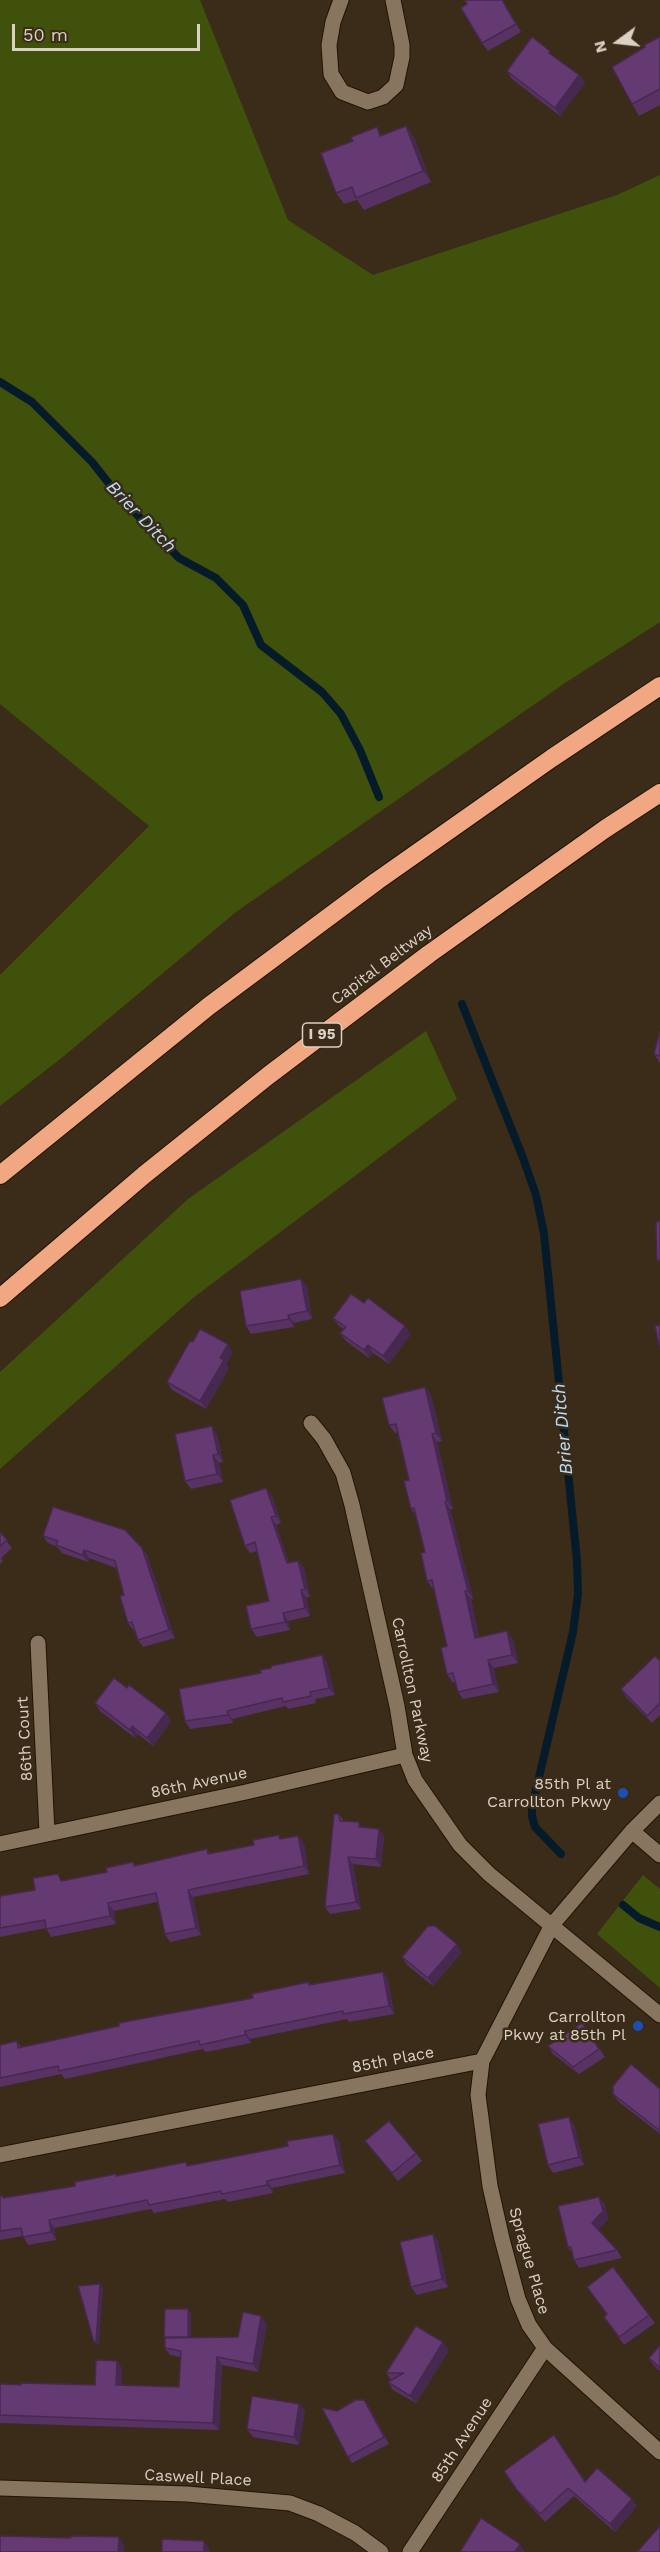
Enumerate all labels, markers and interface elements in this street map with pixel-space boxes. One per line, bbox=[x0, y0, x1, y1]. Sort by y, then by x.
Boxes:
scale bar bbox=[15, 12, 202, 50]
north arrow bbox=[588, 12, 648, 72]
text: 50 m bbox=[23, 24, 68, 45]
text: N bbox=[589, 39, 611, 55]
water label: Brier Ditch bbox=[101, 477, 181, 557]
street label: Capital Beltway bbox=[328, 921, 436, 1009]
road number: I 95 bbox=[302, 1023, 342, 1047]
water label: Brier Ditch bbox=[548, 1382, 578, 1476]
street label: Carrollton Parkway bbox=[387, 1616, 437, 1764]
street label: 86th Court bbox=[13, 1696, 37, 1782]
street label: 86th Avenue bbox=[149, 1763, 249, 1803]
place label: 85th Pl at Carrollton Pkwy bbox=[487, 1774, 611, 1812]
marker: 85th Pl at Carrollton Pkwy bbox=[616, 1786, 630, 1800]
place label: Carrollton Pkwy at 85th Pl bbox=[503, 2007, 626, 2045]
marker: Carrollton Pkwy at 85th Pl bbox=[631, 2019, 645, 2033]
street label: 85th Place bbox=[350, 2043, 436, 2077]
street label: Sprague Place bbox=[505, 2205, 553, 2317]
street label: 85th Avenue bbox=[427, 2394, 497, 2486]
street label: Caswell Place bbox=[144, 2466, 252, 2490]

